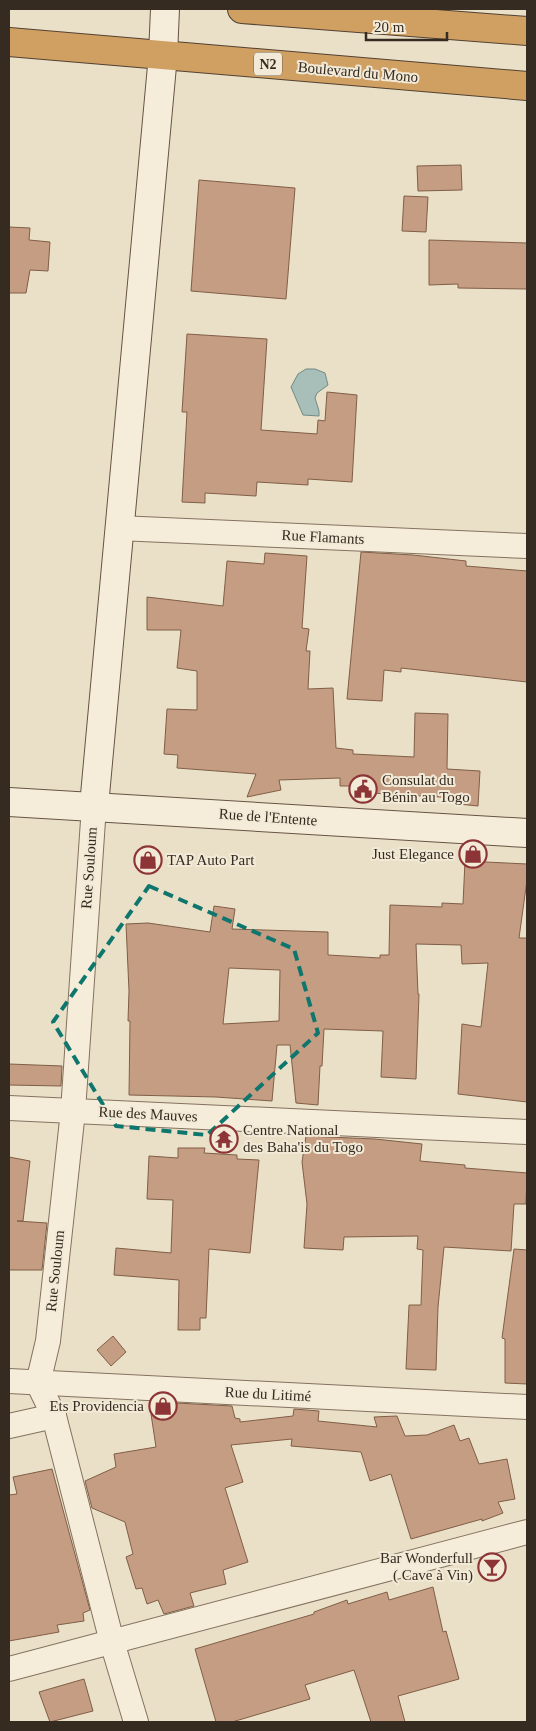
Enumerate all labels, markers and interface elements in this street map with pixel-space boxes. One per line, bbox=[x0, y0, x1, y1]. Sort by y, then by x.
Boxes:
scale bar bbox=[366, 10, 447, 42]
text: 20 m bbox=[374, 19, 405, 35]
road number: N2 bbox=[254, 52, 282, 76]
street label: Boulevard du Mono bbox=[297, 59, 419, 85]
street label: Rue Flamants bbox=[281, 527, 365, 547]
place label: Consulat du Bénin au Togo bbox=[382, 772, 470, 805]
public building icon: Consulat du Bénin au Togo bbox=[348, 774, 378, 804]
street label: Rue de l'Entente bbox=[218, 806, 318, 828]
street label: Rue Souloum bbox=[78, 826, 100, 910]
shop icon: Just Elegance bbox=[458, 839, 488, 869]
shop icon: TAP Auto Part bbox=[133, 845, 163, 875]
place label: Just Elegance bbox=[372, 846, 454, 862]
place label: TAP Auto Part bbox=[167, 852, 255, 868]
street label: Rue des Mauves bbox=[98, 1103, 198, 1125]
place label: Centre National des Baha'is du Togo bbox=[243, 1122, 363, 1155]
temple icon: Centre National des Baha'is du Togo bbox=[209, 1124, 239, 1154]
street label: Rue Souloum bbox=[43, 1229, 67, 1313]
street label: Rue du Litimé bbox=[224, 1384, 312, 1404]
shop icon: Ets Providencia bbox=[148, 1391, 178, 1421]
place label: Ets Providencia bbox=[49, 1398, 144, 1414]
place label: Bar Wonderfull ( Cave à Vin) bbox=[380, 1550, 473, 1584]
bar icon: Bar Wonderfull ( Cave à Vin) bbox=[477, 1552, 507, 1582]

